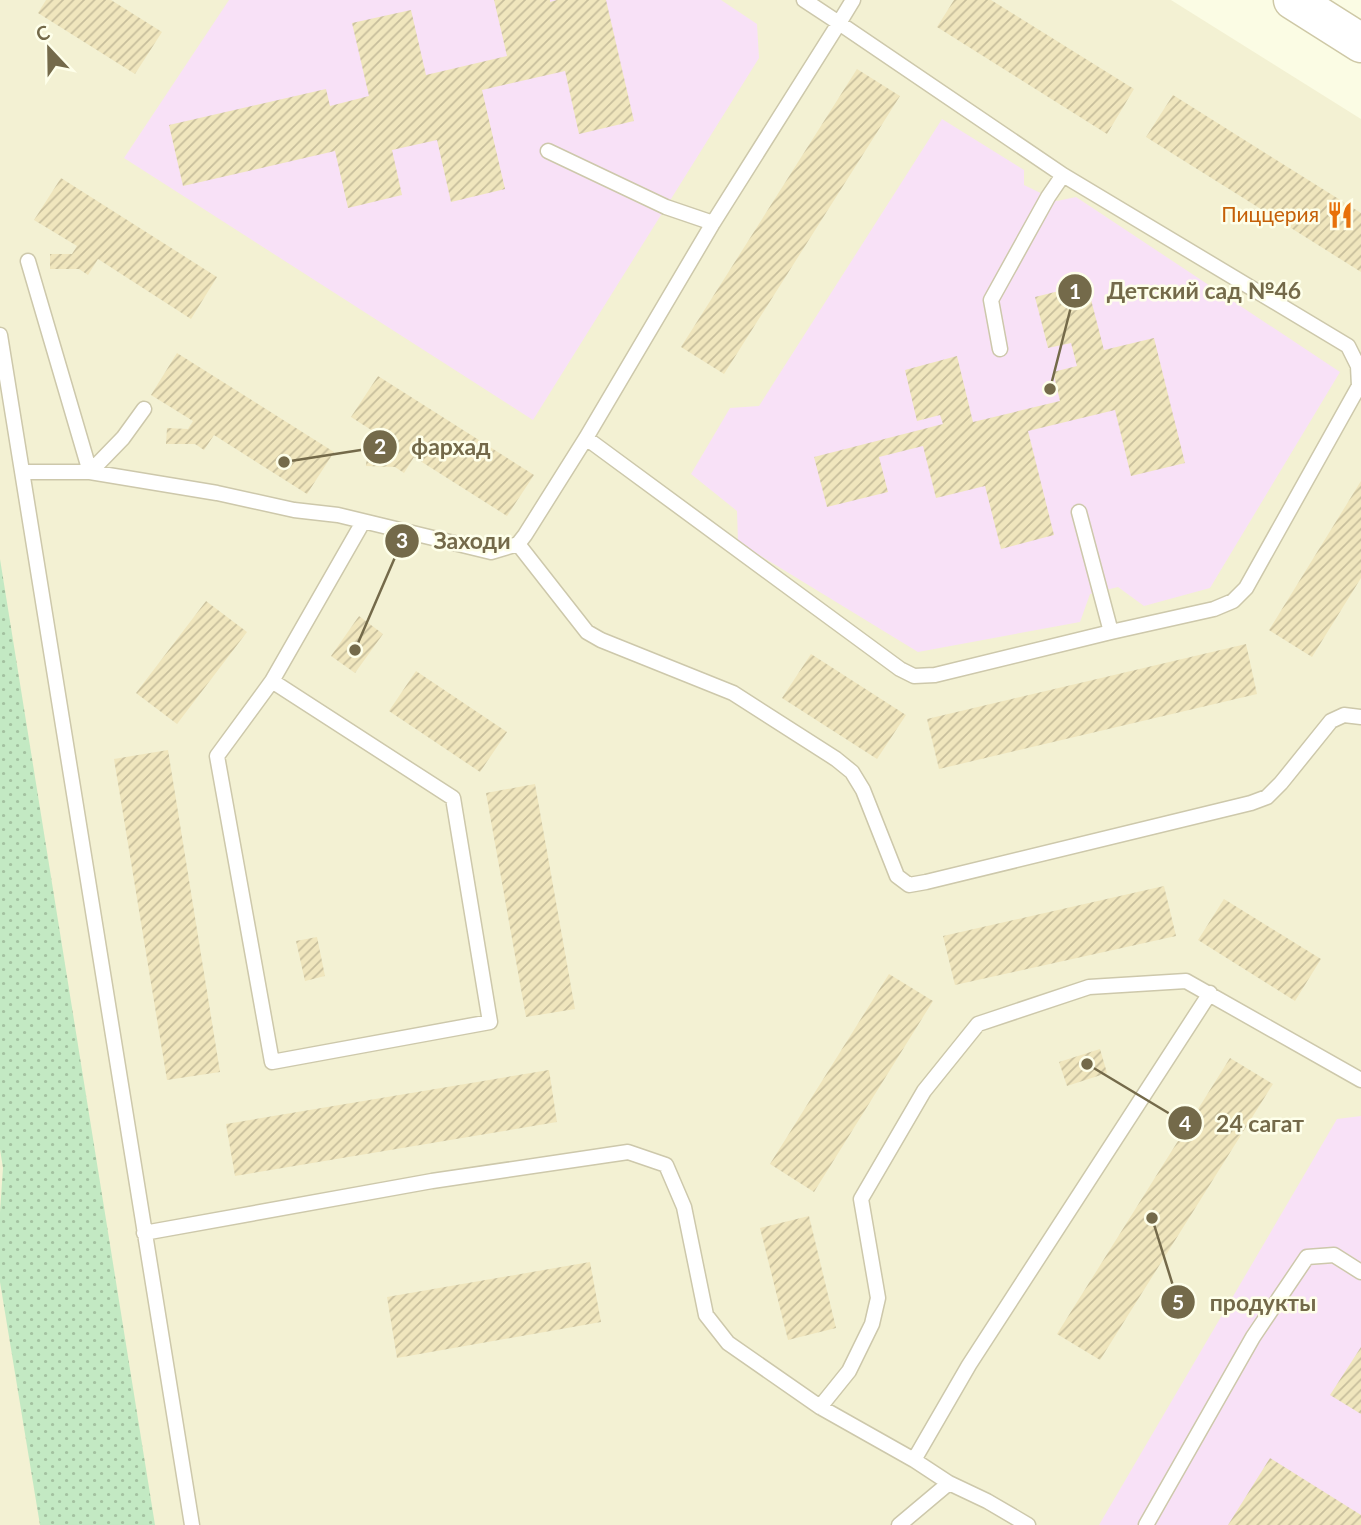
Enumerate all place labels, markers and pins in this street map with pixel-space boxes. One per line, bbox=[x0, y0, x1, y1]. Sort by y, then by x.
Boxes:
restaurant icon: Пиццерия bbox=[1325, 200, 1355, 230]
place label: Пиццерия bbox=[1221, 201, 1319, 226]
callout: Детский сад №46 bbox=[1058, 269, 1315, 313]
callout: фархад bbox=[363, 425, 505, 469]
callout: Заходи bbox=[384, 519, 525, 563]
callout: 24 сагат bbox=[1167, 1101, 1318, 1145]
callout: продукты bbox=[1161, 1280, 1330, 1324]

